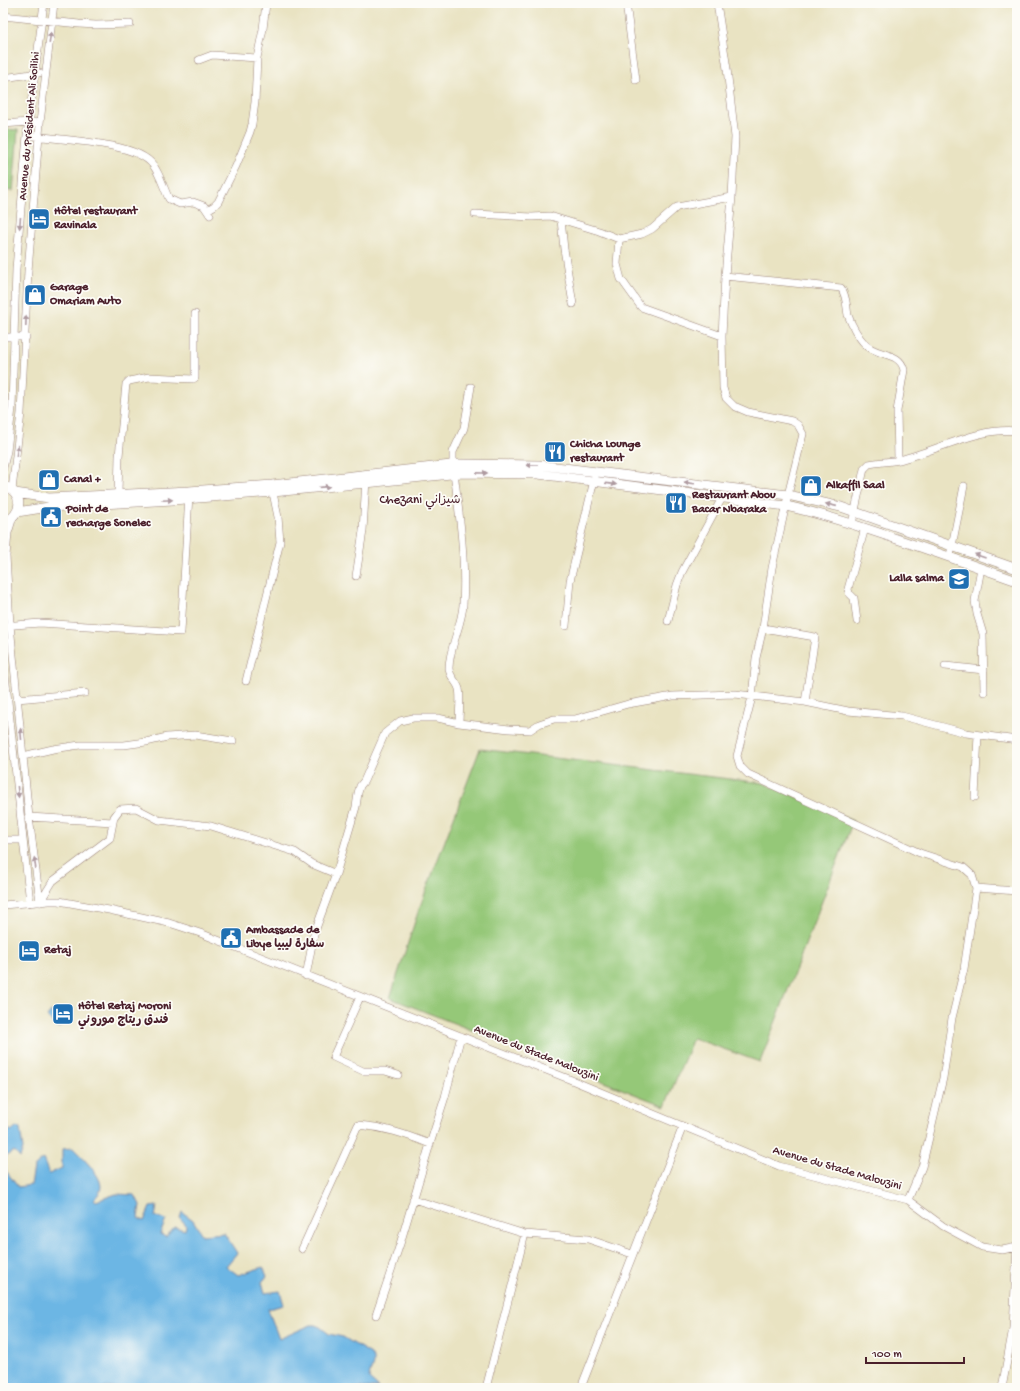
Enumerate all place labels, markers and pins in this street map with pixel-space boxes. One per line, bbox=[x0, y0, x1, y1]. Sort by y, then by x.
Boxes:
place label: Hôtel restaurant Ravinala bbox=[53, 205, 138, 233]
hotel icon: Hôtel restaurant Ravinala bbox=[26, 206, 52, 232]
place label: Garage Omariam Auto bbox=[50, 281, 122, 309]
shop icon: Garage Omariam Auto bbox=[22, 282, 48, 308]
place label: Chicha Lounge restaurant bbox=[569, 438, 641, 466]
restaurant icon: Chicha Lounge restaurant bbox=[542, 439, 568, 465]
shop icon: Canal + bbox=[36, 467, 62, 493]
place label: Canal + bbox=[63, 473, 101, 487]
shop icon: Alkaffil Saal bbox=[798, 473, 824, 499]
place label: Alkaffil Saal bbox=[825, 479, 885, 493]
place label: Restaurant Abou Bacar Nbaraka bbox=[691, 489, 776, 517]
restaurant icon: Restaurant Abou Bacar Nbaraka bbox=[663, 490, 689, 516]
place label: Point de recharge Sonelec bbox=[65, 503, 151, 531]
public building icon: Point de recharge Sonelec bbox=[38, 504, 64, 530]
school or university icon: Lalla salma bbox=[946, 566, 972, 592]
place label: Lalla salma bbox=[889, 572, 945, 586]
place label: Ambassade de Libye سفارة ليبيا bbox=[245, 924, 324, 952]
public building icon: Ambassade de Libye سفارة ليبيا bbox=[218, 925, 244, 951]
hotel icon: Retaj bbox=[16, 938, 42, 964]
place label: Retaj bbox=[43, 944, 72, 958]
place label: Hôtel Retaj Moroni فندق ريتاج موروني bbox=[78, 1000, 172, 1030]
hotel icon: Hôtel Retaj Moroni فندق ريتاج موروني bbox=[50, 1001, 76, 1027]

